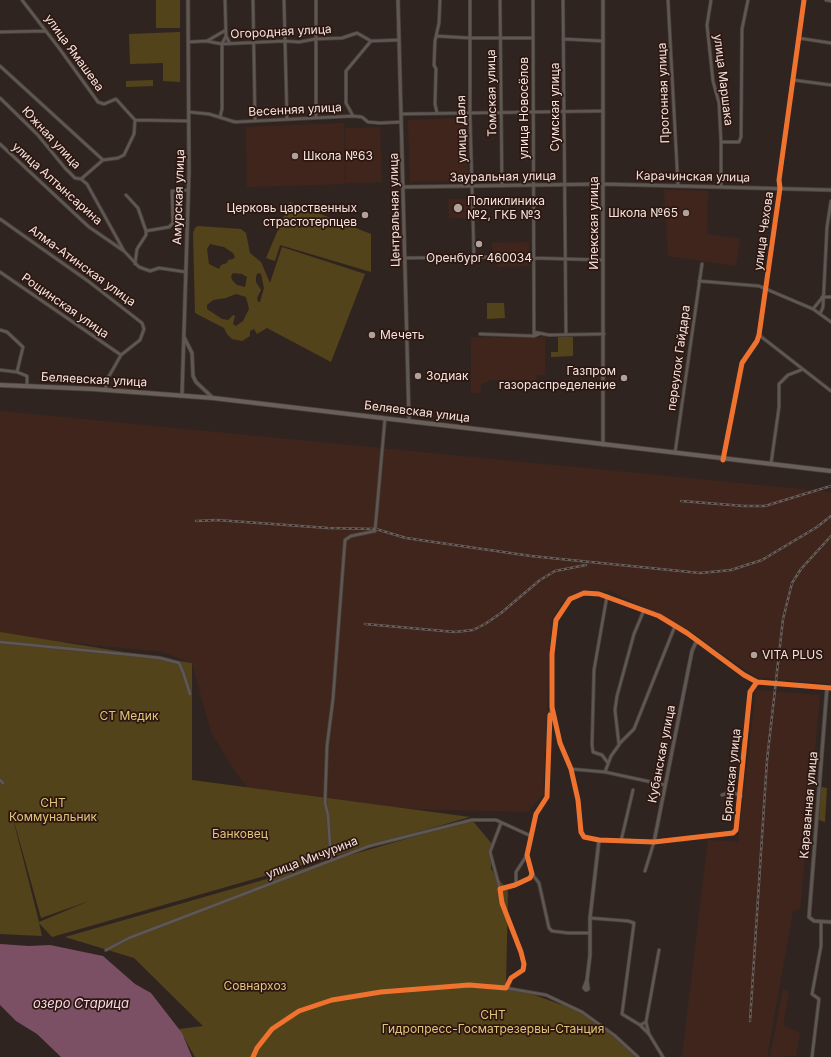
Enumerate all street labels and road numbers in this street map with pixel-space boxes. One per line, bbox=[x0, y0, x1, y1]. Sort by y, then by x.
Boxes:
street label: улица Ямашева bbox=[41, 12, 107, 94]
street label: Огородная улица bbox=[230, 22, 332, 42]
street label: улица Маршака bbox=[710, 33, 736, 127]
street label: Прогонная улица bbox=[655, 42, 673, 144]
street label: Томская улица bbox=[484, 49, 500, 137]
street label: улица Новосёлов bbox=[517, 57, 531, 159]
street label: Сумская улица bbox=[548, 63, 562, 151]
street label: улица Даля bbox=[454, 95, 470, 163]
street label: Весенняя улица bbox=[248, 100, 342, 120]
street label: Южная улица bbox=[19, 104, 83, 172]
street label: улица Алтынсарина bbox=[9, 140, 105, 228]
street label: Амурская улица bbox=[170, 149, 188, 245]
street label: Центральная улица bbox=[387, 153, 403, 267]
street label: Зауральная улица bbox=[450, 169, 556, 185]
street label: Карачинская улица bbox=[636, 169, 750, 185]
street label: Илекская улица bbox=[587, 176, 601, 270]
street label: улица Чехова bbox=[751, 191, 777, 271]
street label: Алма-Атинская улица bbox=[26, 222, 138, 310]
street label: Рощинская улица bbox=[19, 270, 111, 342]
street label: переулок Гайдара bbox=[664, 304, 694, 412]
street label: Беляевская улица bbox=[41, 370, 147, 390]
street label: Беляевская улица bbox=[363, 398, 471, 426]
street label: Кубанская улица bbox=[645, 704, 679, 804]
street label: Брянская улица bbox=[720, 728, 744, 822]
street label: Караванная улица bbox=[797, 751, 821, 859]
street label: улица Мичурина bbox=[264, 834, 360, 882]

